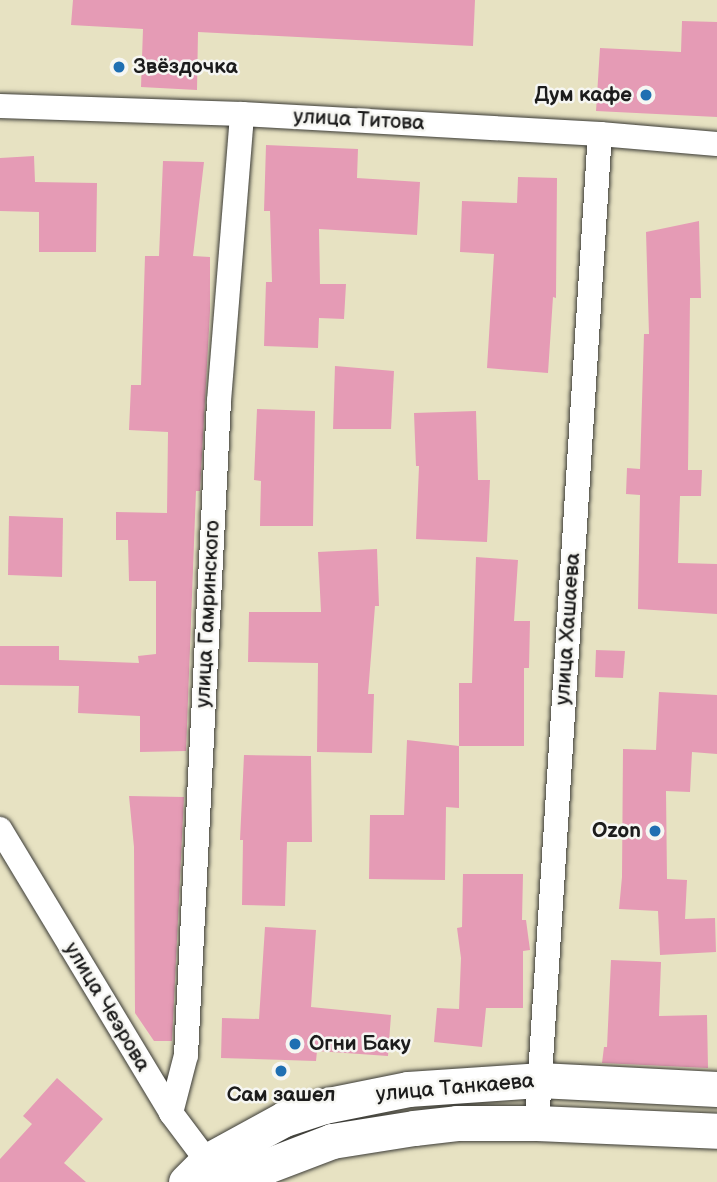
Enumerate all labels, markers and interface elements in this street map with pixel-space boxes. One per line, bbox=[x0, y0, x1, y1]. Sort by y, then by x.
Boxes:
place label: Звёздочка bbox=[133, 54, 238, 80]
marker: Звёздочка bbox=[111, 59, 127, 75]
place label: Дум кафе bbox=[535, 82, 632, 108]
marker: Дум кафе bbox=[638, 87, 654, 103]
street label: улица Титова bbox=[293, 104, 425, 136]
street label: улица Гамринского bbox=[191, 520, 225, 708]
street label: улица Хашаева bbox=[550, 552, 586, 706]
place label: Ozon bbox=[592, 818, 641, 844]
marker: Ozon bbox=[647, 823, 663, 839]
street label: улица Чеэрова bbox=[58, 938, 156, 1076]
place label: Огни Баку bbox=[309, 1031, 411, 1057]
marker: Огни Баку bbox=[287, 1036, 303, 1052]
marker: Сам зашел bbox=[273, 1063, 289, 1079]
street label: улица Танкаева bbox=[375, 1069, 535, 1107]
place label: Сам зашел bbox=[227, 1082, 335, 1108]

